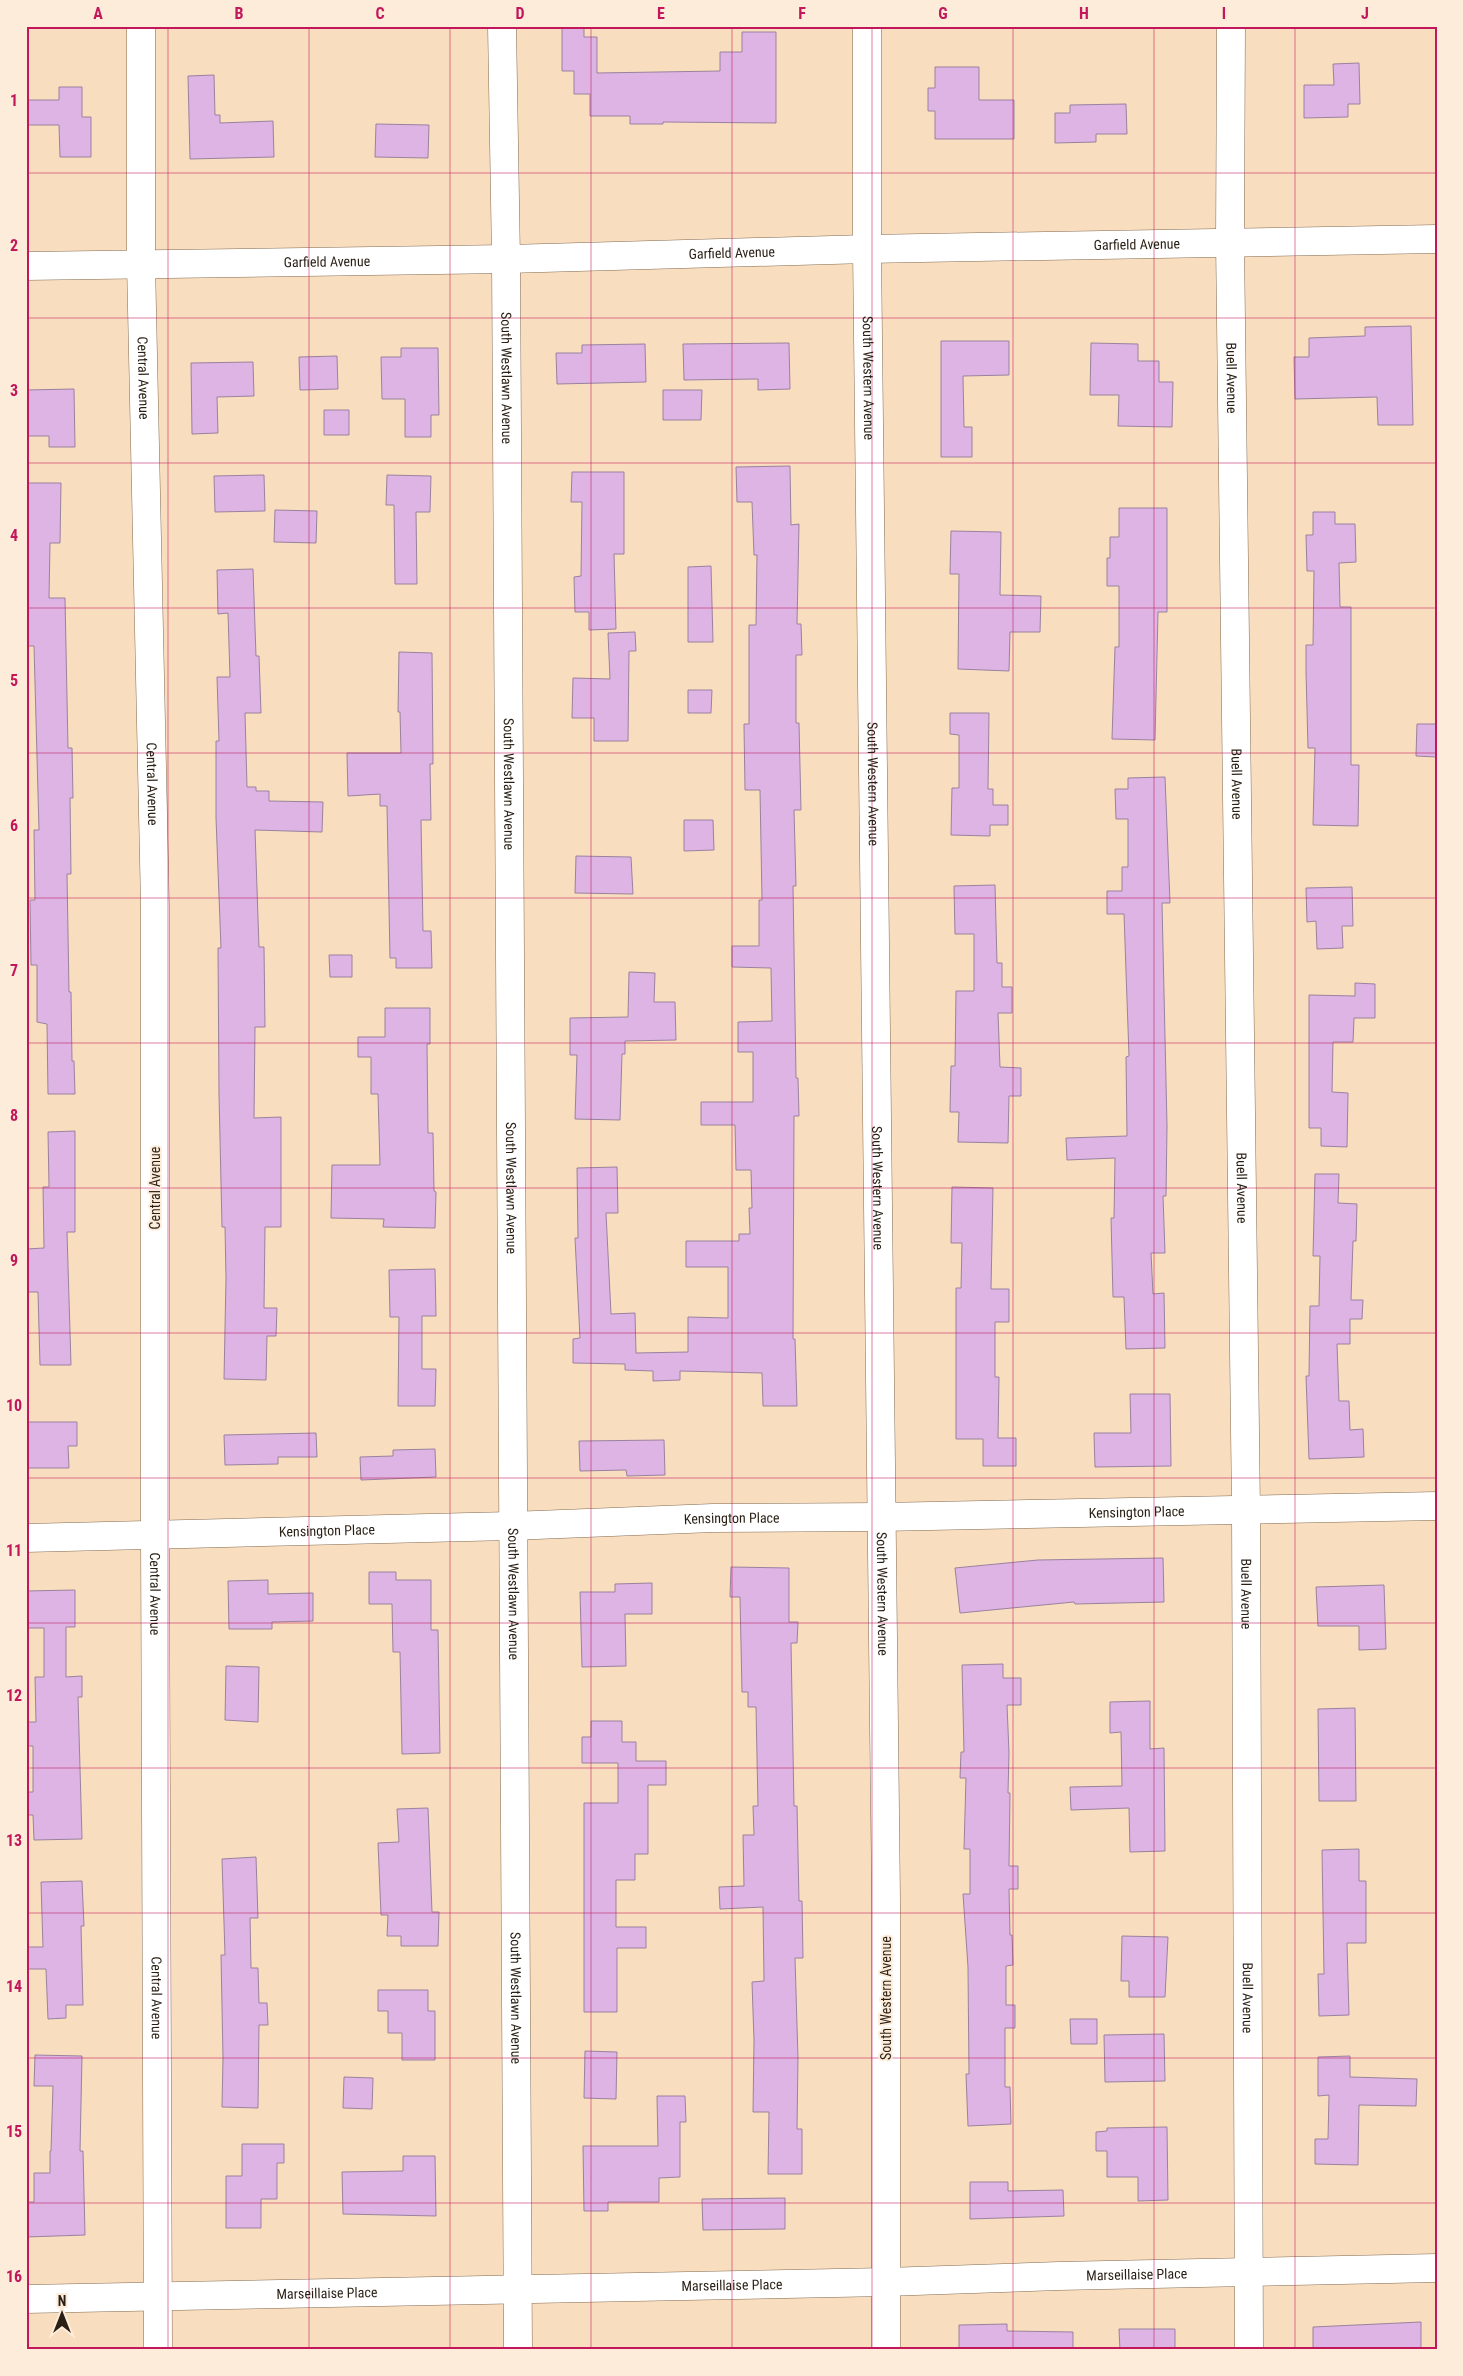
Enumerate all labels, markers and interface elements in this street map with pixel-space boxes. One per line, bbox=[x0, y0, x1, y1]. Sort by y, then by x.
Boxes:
text: A bbox=[93, 4, 103, 23]
text: B bbox=[235, 4, 244, 23]
text: C bbox=[375, 4, 385, 23]
text: D bbox=[515, 4, 525, 23]
text: E bbox=[657, 4, 665, 23]
text: F bbox=[798, 4, 806, 23]
text: G bbox=[938, 4, 948, 23]
text: H bbox=[1079, 4, 1089, 23]
text: I bbox=[1222, 4, 1226, 23]
text: J bbox=[1361, 4, 1369, 23]
text: 1 bbox=[10, 91, 18, 110]
text: 2 bbox=[10, 236, 18, 255]
street label: Garfield Avenue bbox=[1093, 236, 1181, 253]
street label: Garfield Avenue bbox=[688, 244, 776, 262]
street label: Garfield Avenue bbox=[284, 253, 371, 270]
street label: South Westlawn Avenue bbox=[498, 312, 515, 445]
street label: South Western Avenue bbox=[860, 316, 877, 440]
street label: Central Avenue bbox=[135, 336, 152, 420]
street label: Buell Avenue bbox=[1223, 342, 1240, 414]
text: 3 bbox=[10, 381, 18, 400]
text: 4 bbox=[10, 526, 18, 545]
text: 5 bbox=[10, 671, 18, 690]
street label: South Westlawn Avenue bbox=[501, 718, 517, 851]
street label: South Western Avenue bbox=[864, 722, 882, 846]
street label: Central Avenue bbox=[143, 742, 161, 826]
street label: Buell Avenue bbox=[1228, 748, 1245, 820]
text: 6 bbox=[10, 816, 18, 835]
text: 7 bbox=[10, 961, 18, 980]
text: 8 bbox=[10, 1106, 18, 1125]
street label: South Westlawn Avenue bbox=[503, 1122, 520, 1255]
street label: South Western Avenue bbox=[869, 1126, 887, 1250]
street label: Central Avenue bbox=[147, 1146, 163, 1229]
street label: Buell Avenue bbox=[1233, 1152, 1250, 1224]
text: 9 bbox=[10, 1251, 18, 1270]
text: 10 bbox=[6, 1396, 22, 1415]
street label: Kensington Place bbox=[1089, 1503, 1185, 1521]
street label: Kensington Place bbox=[683, 1510, 780, 1527]
street label: Kensington Place bbox=[279, 1521, 375, 1540]
street label: South Westlawn Avenue bbox=[505, 1528, 522, 1661]
street label: South Western Avenue bbox=[874, 1532, 891, 1656]
text: 11 bbox=[6, 1541, 22, 1560]
street label: Central Avenue bbox=[147, 1552, 163, 1636]
street label: Buell Avenue bbox=[1238, 1558, 1254, 1630]
text: 12 bbox=[6, 1686, 22, 1705]
text: 13 bbox=[6, 1831, 22, 1850]
street label: South Westlawn Avenue bbox=[508, 1932, 524, 2064]
street label: South Western Avenue bbox=[878, 1936, 894, 2060]
street label: Central Avenue bbox=[149, 1956, 165, 2040]
street label: Buell Avenue bbox=[1240, 1962, 1256, 2034]
text: 14 bbox=[6, 1977, 22, 1996]
text: 15 bbox=[6, 2122, 22, 2141]
street label: Marseillaise Place bbox=[1086, 2265, 1188, 2283]
text: 16 bbox=[6, 2267, 22, 2286]
street label: Marseillaise Place bbox=[681, 2276, 783, 2294]
street label: Marseillaise Place bbox=[276, 2284, 378, 2302]
north arrow bbox=[38, 2288, 88, 2338]
text: N bbox=[58, 2293, 66, 2309]

